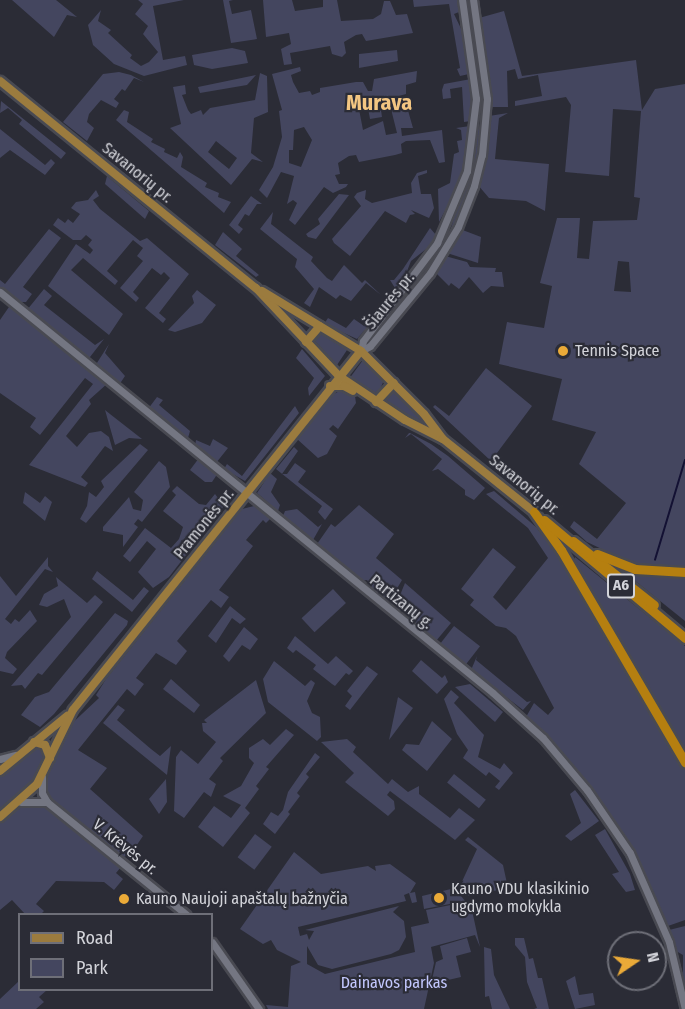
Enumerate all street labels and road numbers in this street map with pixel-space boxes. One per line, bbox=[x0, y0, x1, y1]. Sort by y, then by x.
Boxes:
street label: Savanorių pr. bbox=[98, 139, 176, 207]
street label: Šiaurės pr. bbox=[361, 269, 419, 333]
street label: Savanorių pr. bbox=[485, 451, 563, 519]
street label: Pramonės pr. bbox=[170, 485, 238, 563]
street label: Partizanų g. bbox=[366, 571, 436, 633]
road number: A6 bbox=[606, 574, 636, 598]
street label: V. Krėvės pr. bbox=[89, 815, 161, 879]

